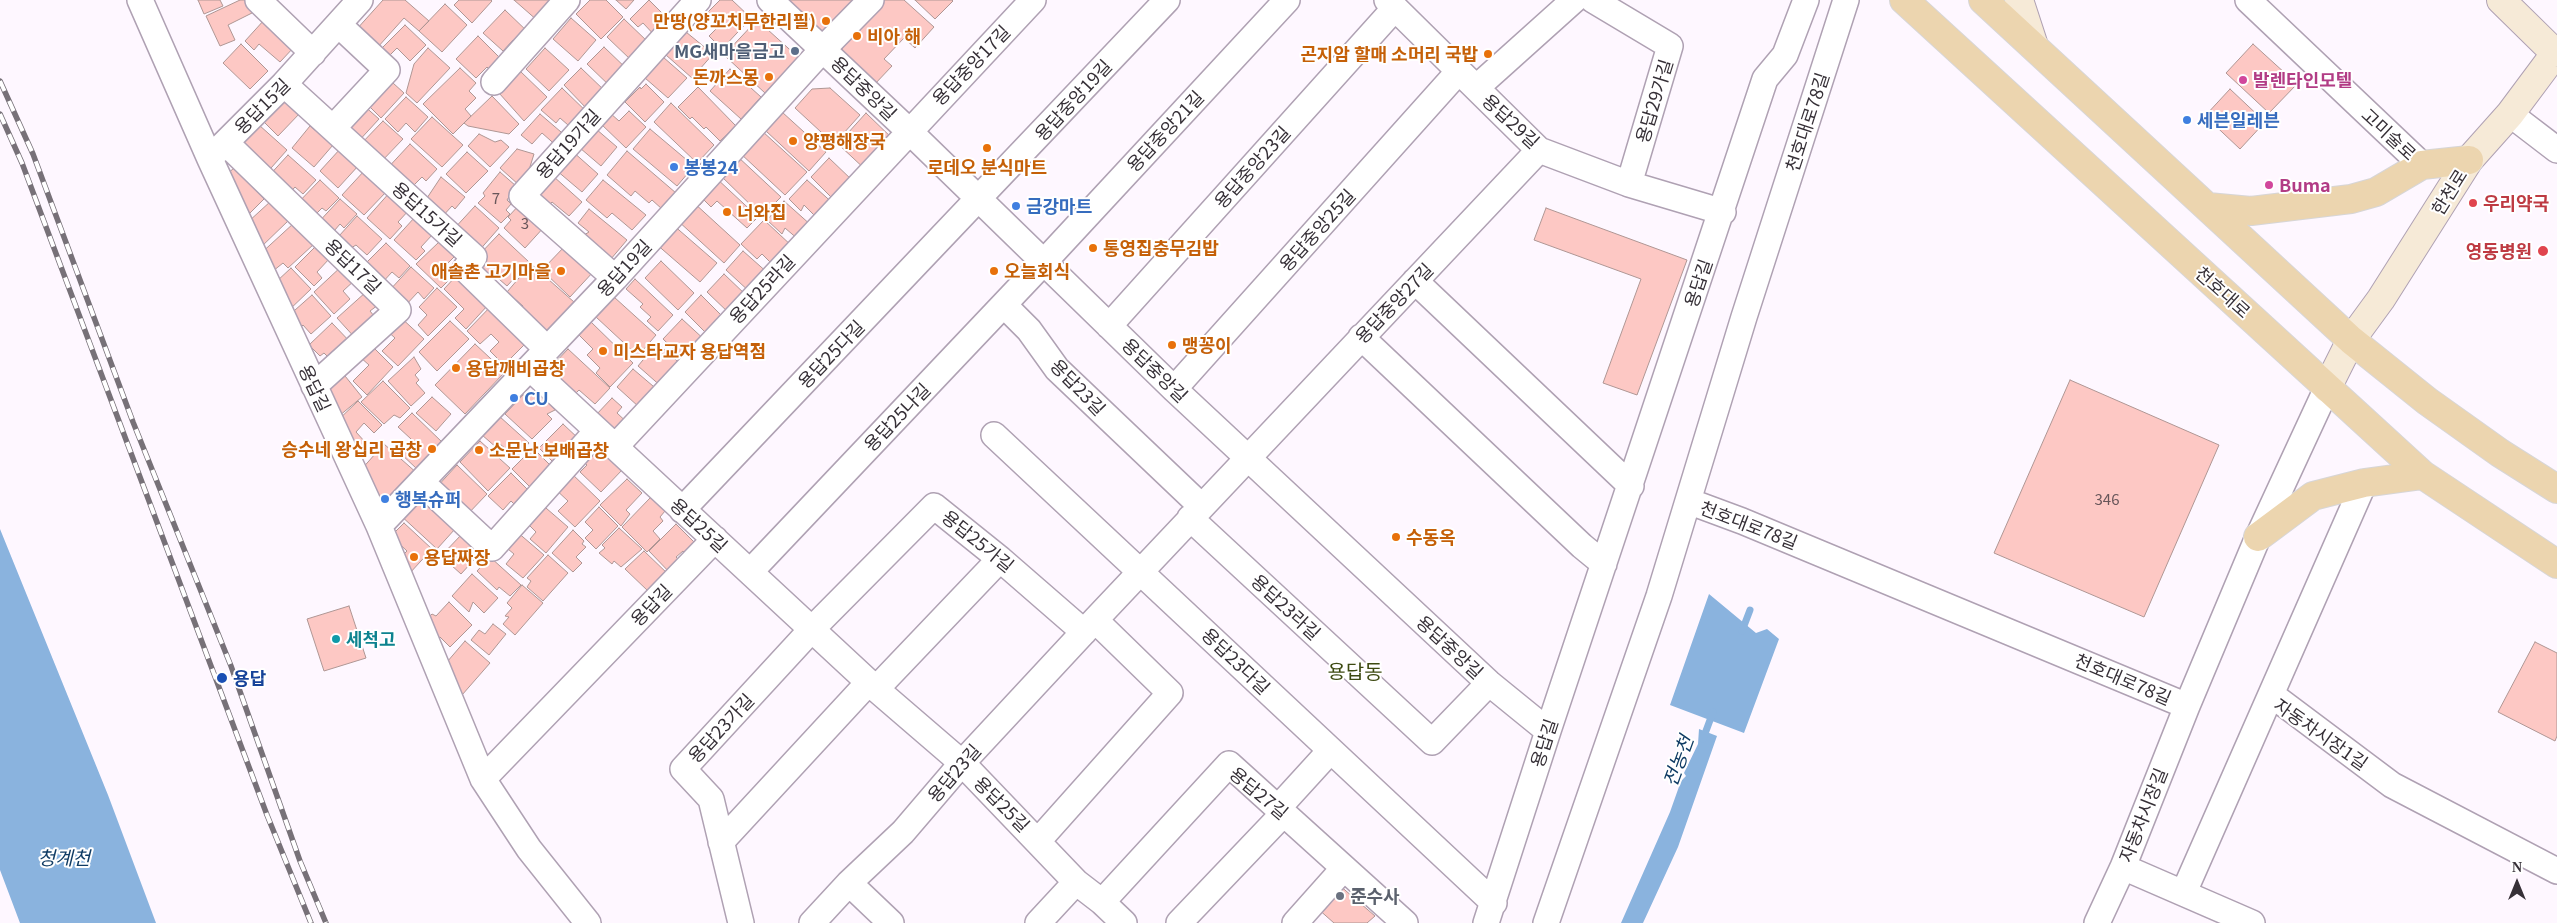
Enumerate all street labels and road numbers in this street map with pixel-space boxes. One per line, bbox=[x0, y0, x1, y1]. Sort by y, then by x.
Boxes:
street label: 용답중앙17길 bbox=[928, 21, 1014, 109]
street label: 용답중앙길 bbox=[827, 51, 901, 125]
street label: 용답중앙19길 bbox=[1030, 55, 1116, 145]
street label: 용답29가길 bbox=[1631, 57, 1677, 145]
street label: 천호대로78길 bbox=[1781, 70, 1833, 174]
street label: 용답15길 bbox=[230, 74, 294, 138]
street label: 용답중앙21길 bbox=[1122, 86, 1208, 176]
street label: 용답29길 bbox=[1478, 89, 1544, 153]
street label: 고미술로 bbox=[2357, 104, 2421, 164]
street label: 용답19가길 bbox=[531, 105, 605, 183]
street label: 용답중앙23길 bbox=[1210, 122, 1294, 212]
street label: 한천로 bbox=[2427, 165, 2471, 219]
street label: 용답15가길 bbox=[388, 177, 466, 251]
street label: 용답중앙25길 bbox=[1275, 185, 1359, 275]
street label: 용답17길 bbox=[320, 234, 386, 298]
street label: 용답19길 bbox=[592, 235, 656, 301]
street label: 용답25라길 bbox=[725, 250, 799, 328]
street label: 용답길 bbox=[1680, 256, 1716, 310]
street label: 용답중앙27길 bbox=[1351, 259, 1437, 347]
street label: 천호대로 bbox=[2191, 262, 2255, 322]
street label: 용답25다길 bbox=[793, 315, 869, 393]
street label: 용답중앙길 bbox=[1118, 333, 1192, 407]
street label: 용답23길 bbox=[1046, 354, 1110, 420]
street label: 용답길 bbox=[295, 361, 335, 415]
street label: 용답25나길 bbox=[859, 378, 935, 456]
street label: 용답25길 bbox=[666, 493, 732, 557]
street label: 천호대로78길 bbox=[1697, 497, 1801, 553]
street label: 용답25가길 bbox=[938, 505, 1018, 577]
street label: 용답23라길 bbox=[1247, 570, 1325, 644]
street label: 용답길 bbox=[626, 580, 676, 630]
street label: 용답중앙길 bbox=[1412, 611, 1488, 683]
street label: 용답23다길 bbox=[1197, 623, 1275, 699]
street label: 천호대로78길 bbox=[2071, 649, 2175, 709]
street label: 용답23가길 bbox=[684, 689, 758, 767]
street label: 자동차시장1길 bbox=[2270, 694, 2372, 774]
street label: 용답길 bbox=[1526, 716, 1562, 770]
street label: 용답23길 bbox=[923, 740, 985, 806]
street label: 용답27길 bbox=[1225, 762, 1293, 824]
street label: 자동차시장길 bbox=[2114, 765, 2172, 865]
street label: 용답25길 bbox=[970, 772, 1034, 836]

